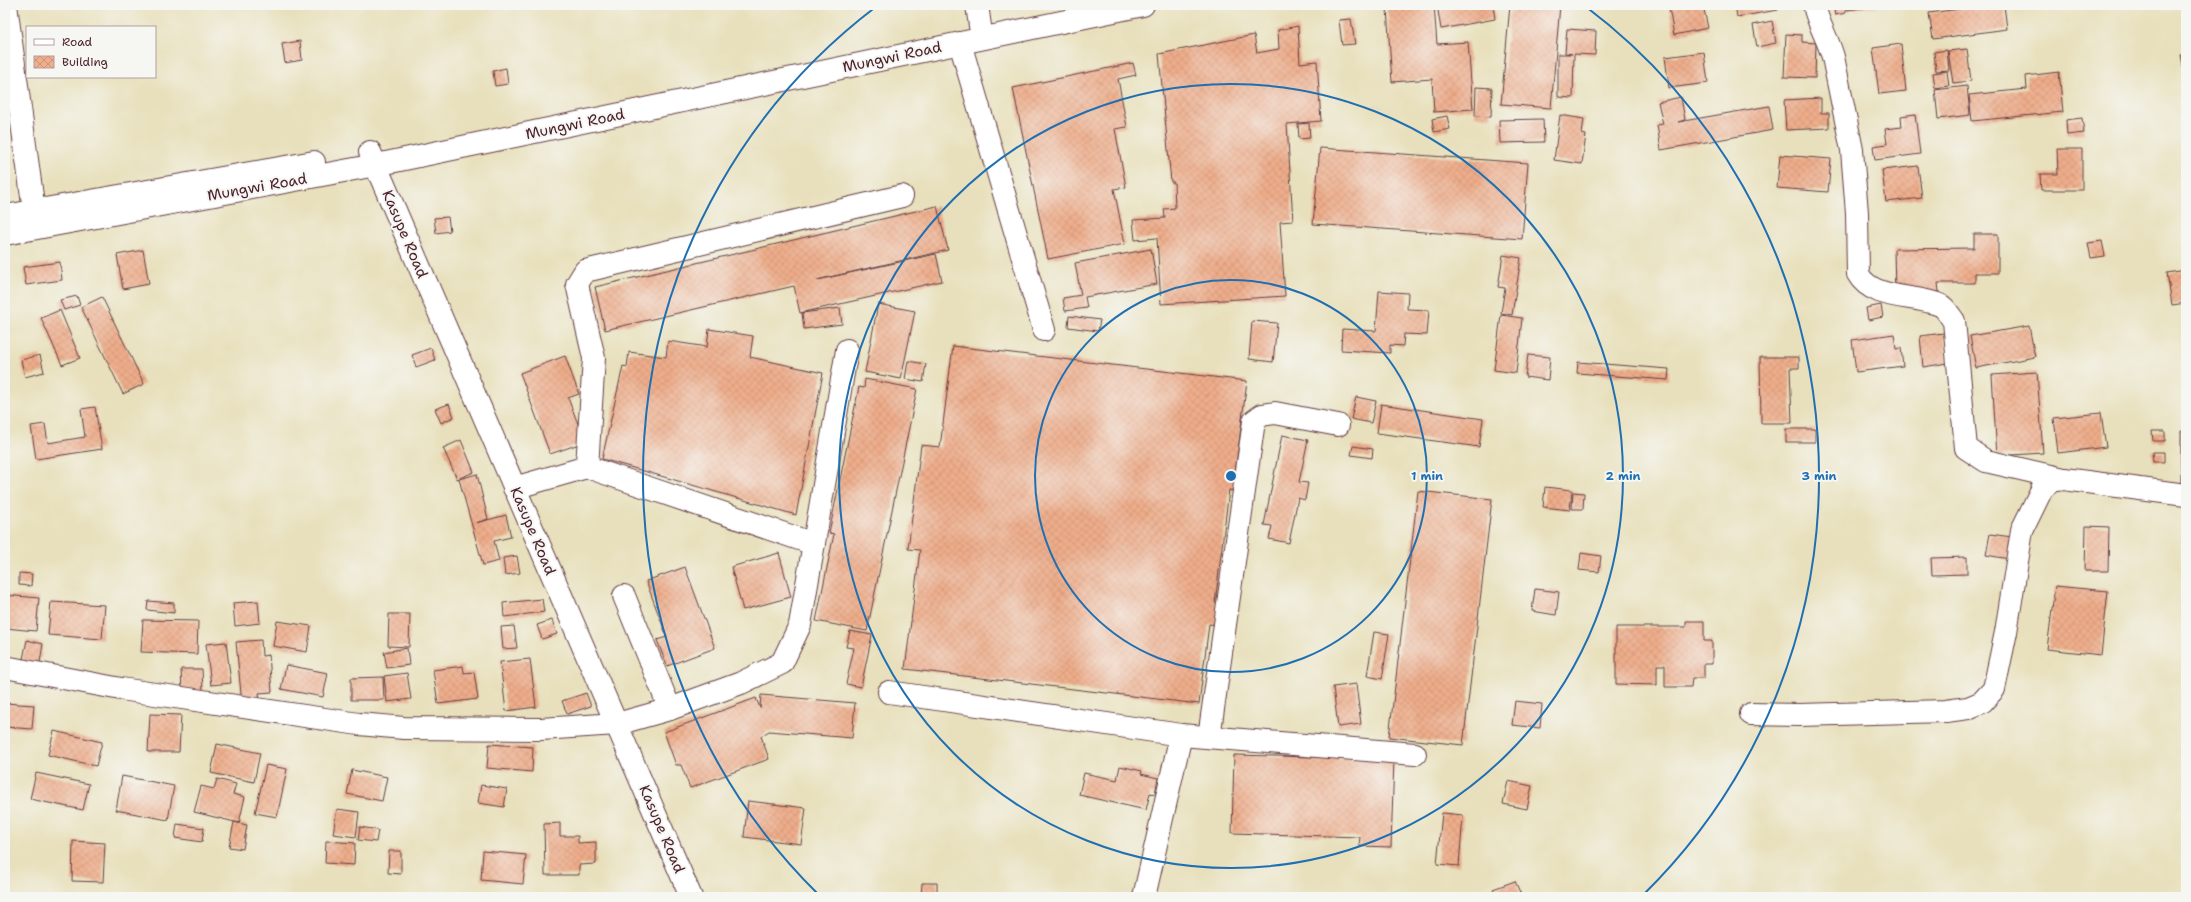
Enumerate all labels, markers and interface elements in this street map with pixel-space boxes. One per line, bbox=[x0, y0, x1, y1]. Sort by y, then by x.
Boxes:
legend bbox=[26, 26, 156, 78]
text: Road bbox=[62, 34, 93, 50]
street label: Mungwi Road bbox=[841, 37, 944, 77]
text: Building bbox=[62, 54, 108, 70]
street label: Mungwi Road bbox=[524, 104, 627, 144]
street label: Mungwi Road bbox=[206, 168, 309, 206]
street label: Kasupe Road bbox=[377, 187, 433, 282]
text: 1 min bbox=[1411, 468, 1443, 484]
text: 2 min bbox=[1606, 468, 1641, 484]
text: 3 min bbox=[1802, 468, 1837, 484]
centre of rings bbox=[1224, 469, 1238, 483]
street label: Kasupe Road bbox=[505, 484, 561, 579]
street label: Kasupe Road bbox=[634, 782, 690, 877]

